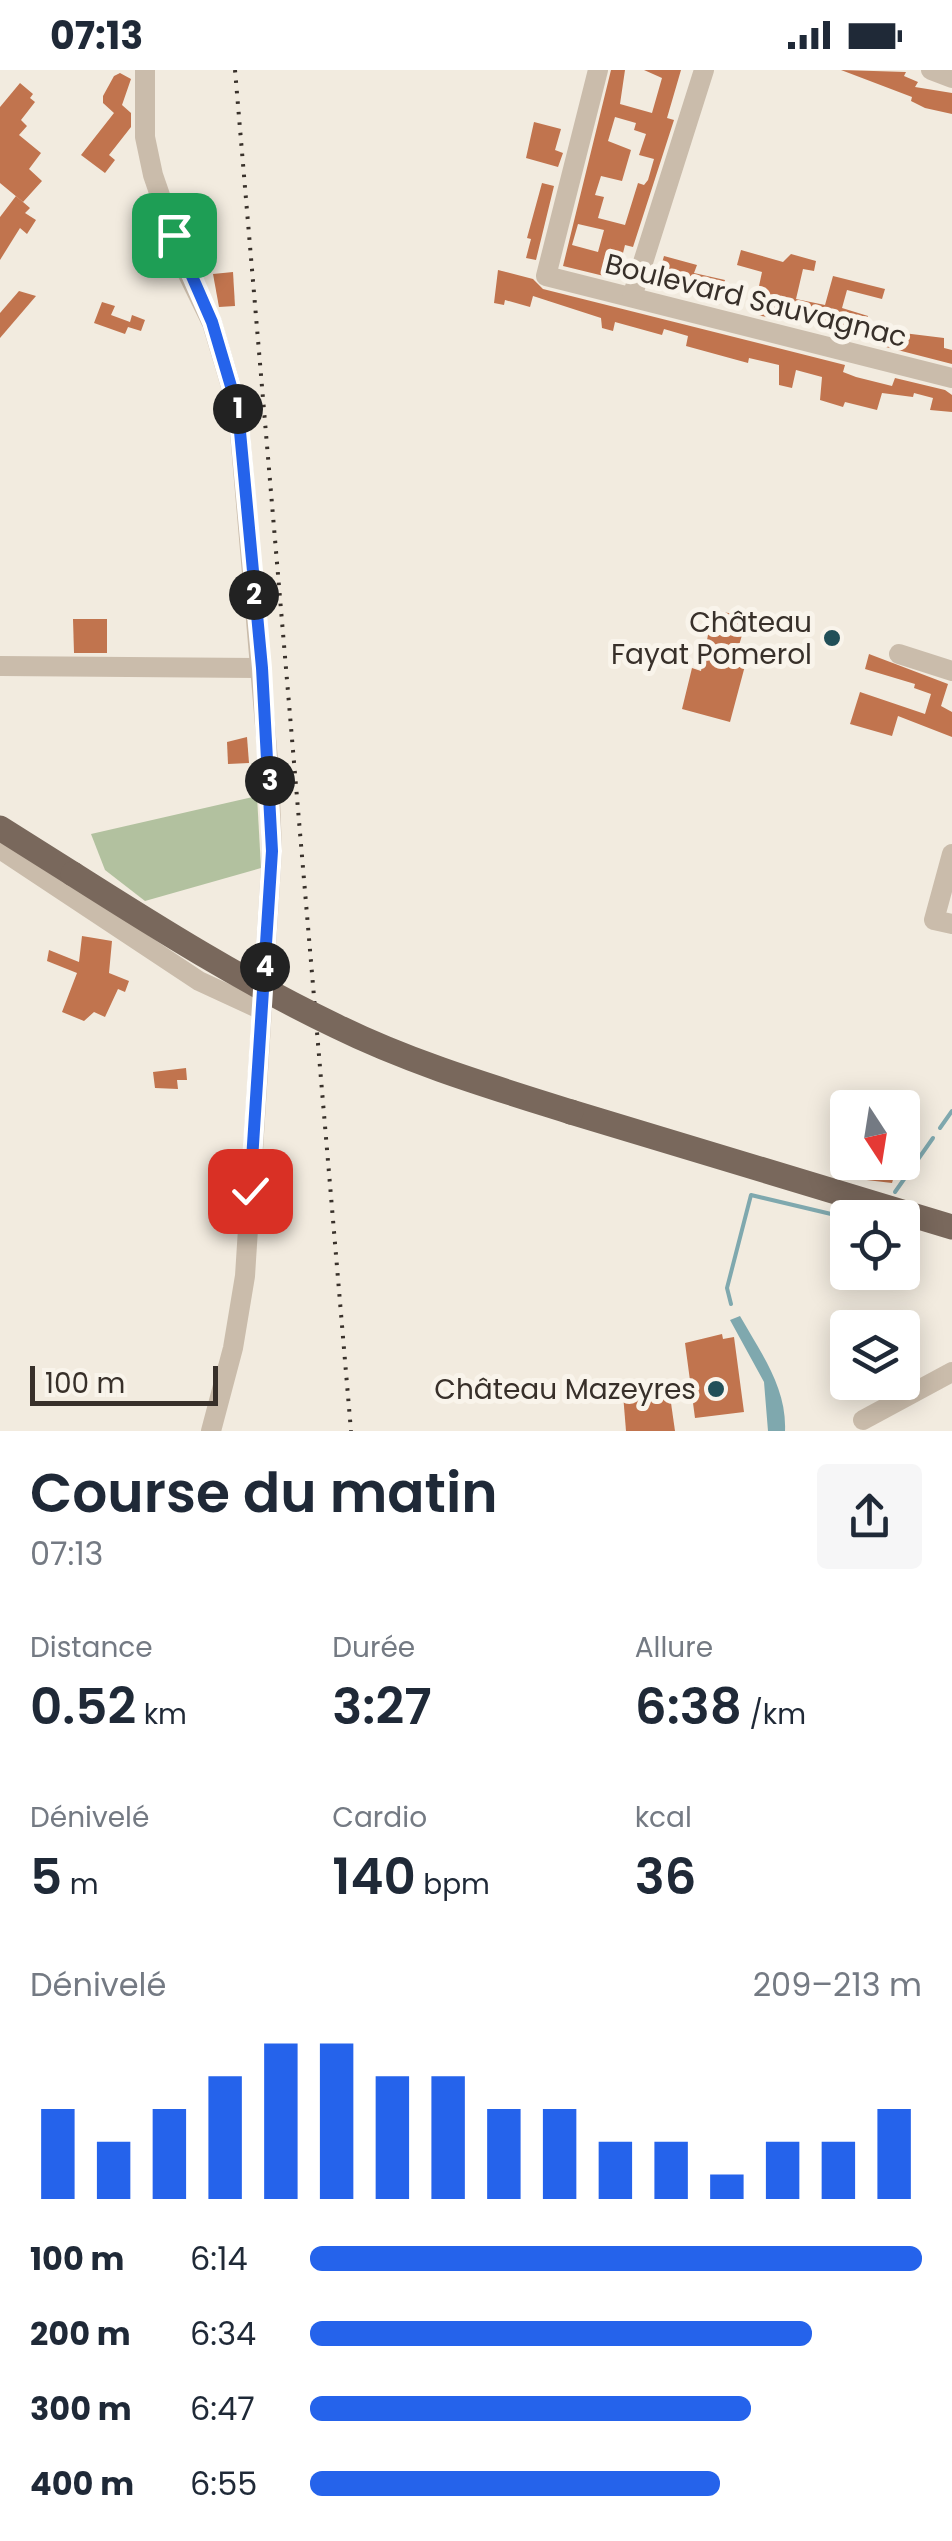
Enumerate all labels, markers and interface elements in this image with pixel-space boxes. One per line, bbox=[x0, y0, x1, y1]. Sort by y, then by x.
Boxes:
text: 07:13 bbox=[50, 9, 143, 62]
pin bbox=[132, 193, 217, 278]
icon: arrive bbox=[147, 208, 202, 263]
street label: Boulevard Sauvagnac bbox=[601, 244, 911, 357]
pin: 1 bbox=[213, 384, 263, 434]
text: 1 bbox=[233, 389, 243, 428]
pin: 2 bbox=[229, 570, 279, 620]
text: 2 bbox=[246, 575, 262, 614]
place label: Château Fayat Pomerol bbox=[611, 603, 812, 674]
marker: Château Fayat Pomerol bbox=[821, 627, 843, 649]
pin: 3 bbox=[245, 756, 295, 806]
text: 3 bbox=[262, 761, 278, 800]
pin: 4 bbox=[240, 942, 290, 992]
text: 4 bbox=[256, 947, 274, 986]
north arrow bbox=[830, 1090, 920, 1180]
map controls bbox=[830, 1090, 920, 1400]
pin bbox=[208, 1149, 293, 1234]
icon: check bbox=[223, 1164, 278, 1219]
button: locate bbox=[830, 1200, 920, 1290]
button: layers bbox=[830, 1310, 920, 1400]
scale bar bbox=[30, 1361, 218, 1406]
text: 100 m bbox=[45, 1364, 125, 1403]
place label: Château Mazeyres bbox=[434, 1370, 696, 1409]
marker: Château Mazeyres bbox=[705, 1378, 727, 1400]
text: Course du matin bbox=[30, 1454, 498, 1531]
button: share bbox=[817, 1464, 922, 1569]
text: 07:13 bbox=[30, 1531, 103, 1576]
text: Distance bbox=[30, 1628, 153, 1667]
text: Durée bbox=[332, 1628, 415, 1667]
text: Allure bbox=[635, 1628, 713, 1667]
text: 0.52 bbox=[30, 1671, 136, 1742]
text: 3:27 bbox=[332, 1671, 432, 1742]
text: 6:38 bbox=[635, 1671, 742, 1742]
text: km bbox=[136, 1695, 187, 1734]
text: /km bbox=[742, 1695, 806, 1734]
text: Dénivelé bbox=[30, 1798, 149, 1837]
text: Cardio bbox=[332, 1798, 427, 1837]
text: kcal bbox=[635, 1798, 692, 1837]
text: 5 bbox=[30, 1841, 62, 1912]
text: 140 bbox=[332, 1841, 416, 1912]
text: 36 bbox=[635, 1841, 697, 1912]
text: m bbox=[62, 1865, 99, 1904]
text: bpm bbox=[416, 1865, 490, 1904]
text: Dénivelé bbox=[30, 1962, 166, 2007]
text: 209–213 m bbox=[753, 1962, 922, 2007]
text: 100 m bbox=[30, 2236, 124, 2281]
text: 6:14 bbox=[190, 2236, 248, 2281]
text: 200 m bbox=[30, 2311, 131, 2356]
text: 6:34 bbox=[190, 2311, 256, 2356]
text: 300 m bbox=[30, 2386, 132, 2431]
text: 6:47 bbox=[190, 2386, 255, 2431]
text: 400 m bbox=[30, 2461, 134, 2506]
text: 6:55 bbox=[190, 2461, 257, 2506]

